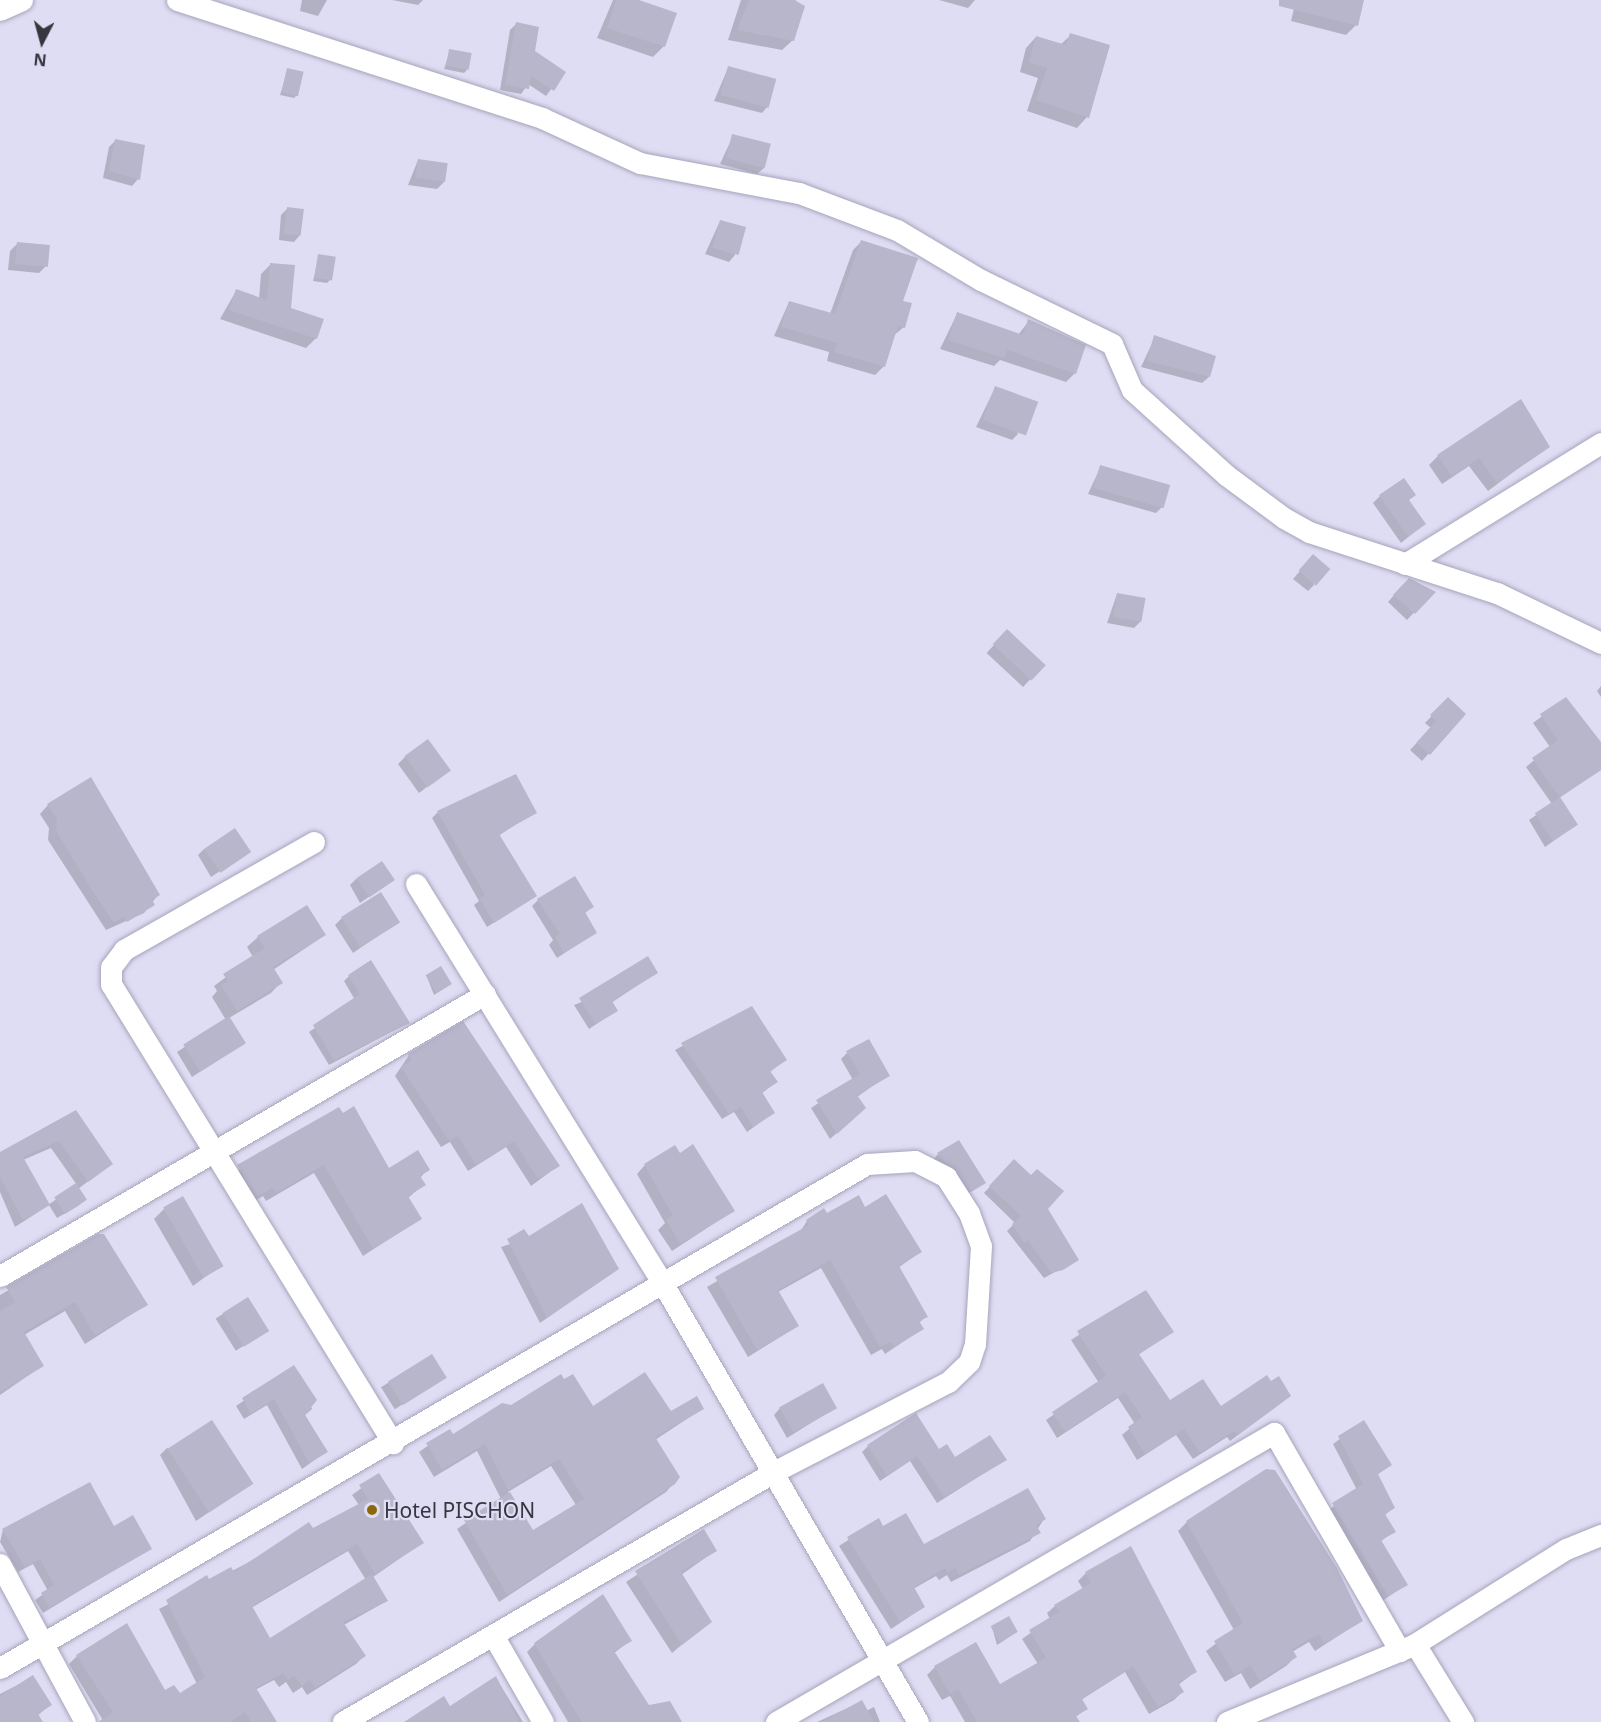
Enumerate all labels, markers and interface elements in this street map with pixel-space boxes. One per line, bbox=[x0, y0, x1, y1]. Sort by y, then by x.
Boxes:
north arrow bbox=[12, 12, 72, 72]
text: N bbox=[33, 48, 48, 72]
place label: Hotel PISCHON bbox=[384, 1497, 535, 1523]
marker: Hotel PISCHON bbox=[365, 1503, 379, 1517]

